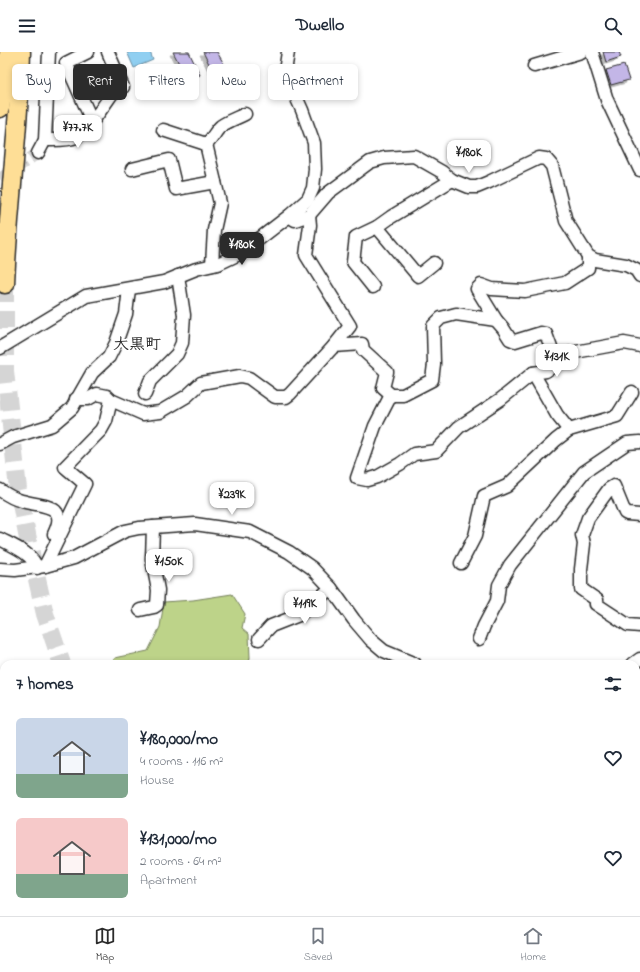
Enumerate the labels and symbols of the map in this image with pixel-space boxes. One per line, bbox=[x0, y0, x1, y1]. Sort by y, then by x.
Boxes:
pin: ¥77.7K bbox=[45, 115, 111, 149]
pin: ¥180K bbox=[441, 140, 497, 174]
pin: ¥180K bbox=[214, 232, 270, 266]
district label: 大黒町 bbox=[113, 333, 161, 357]
pin: ¥131K bbox=[529, 344, 585, 378]
pin: ¥239K bbox=[204, 482, 260, 516]
pin: ¥150K bbox=[141, 549, 197, 583]
pin: ¥119K bbox=[277, 591, 333, 625]

